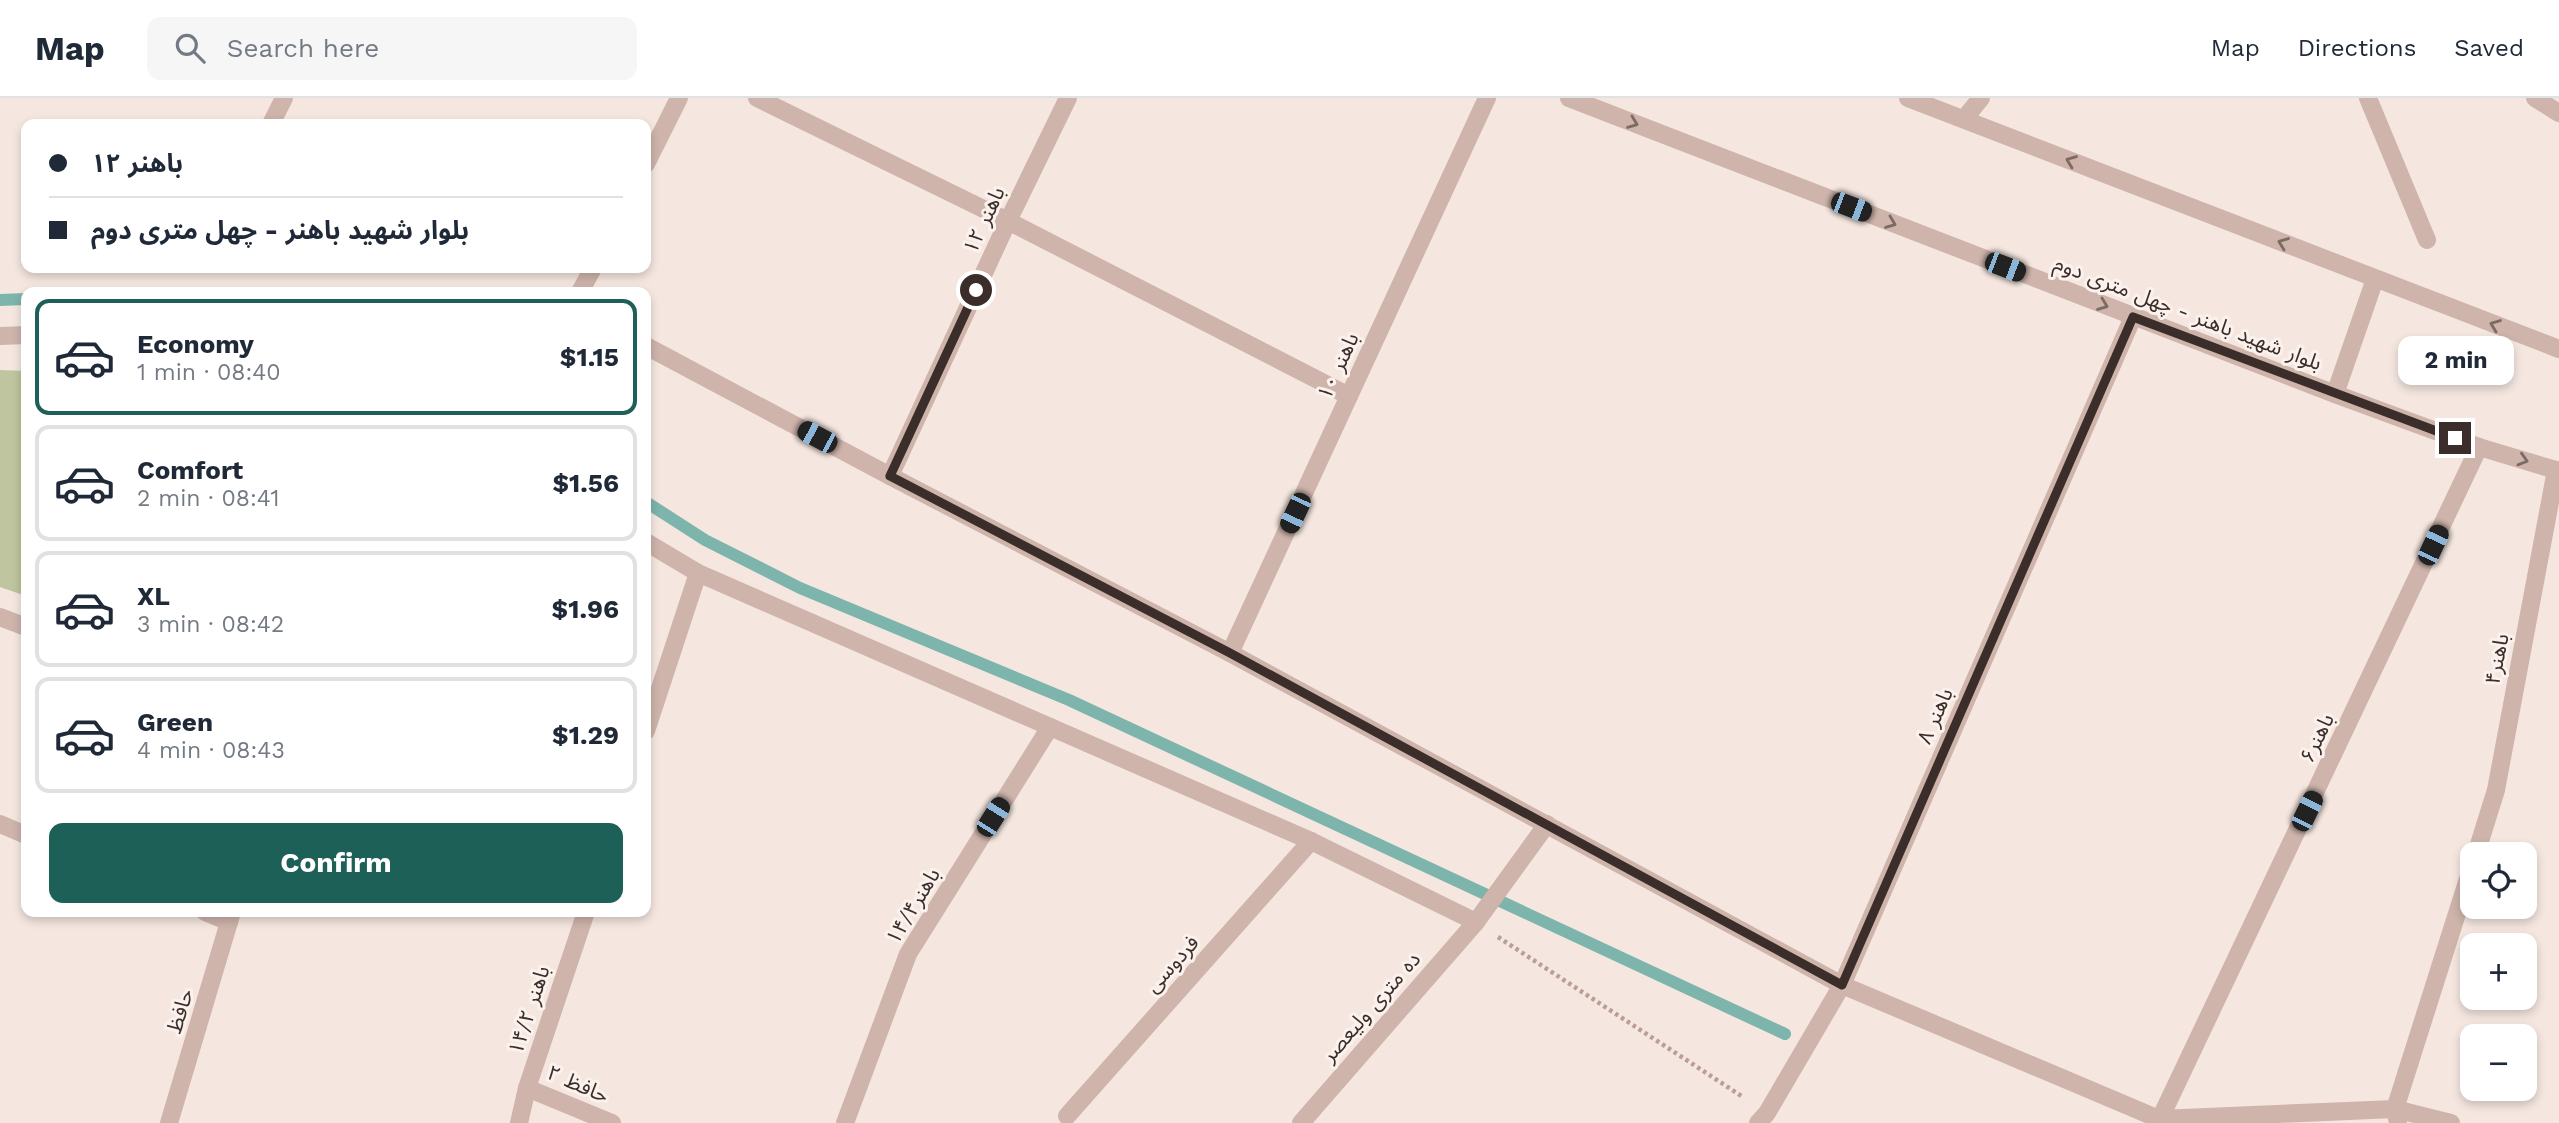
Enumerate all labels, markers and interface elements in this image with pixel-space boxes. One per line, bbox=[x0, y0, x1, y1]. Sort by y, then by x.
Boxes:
search box bbox=[147, 17, 637, 80]
text: Map bbox=[35, 29, 105, 68]
icon: search bbox=[171, 29, 209, 67]
text: Search here bbox=[227, 33, 379, 63]
text: Map bbox=[2211, 34, 2260, 62]
text: Directions bbox=[2298, 34, 2416, 62]
text: Saved bbox=[2454, 34, 2524, 62]
one-way arrow bbox=[1626, 114, 1638, 128]
text: باهنر ۱۲ bbox=[91, 148, 183, 178]
one-way arrow bbox=[2066, 155, 2078, 169]
street label: باهنر ۱۲ bbox=[957, 183, 1010, 257]
car bbox=[1828, 190, 1875, 224]
one-way arrow bbox=[1884, 214, 1896, 228]
text: بلوار شهید باهنر - چهل متری دوم bbox=[91, 215, 469, 245]
one-way arrow bbox=[2277, 238, 2289, 252]
car bbox=[1982, 250, 2029, 284]
street label: بلوار شهید باهنر - چهل متری دوم bbox=[2049, 250, 2326, 379]
route start bbox=[960, 274, 992, 306]
one-way arrow bbox=[2096, 296, 2108, 310]
one-way arrow bbox=[2490, 320, 2502, 334]
icon: car bbox=[53, 326, 116, 389]
text: Economy bbox=[137, 329, 254, 359]
street label: باهنر ۱۰ bbox=[1311, 329, 1364, 403]
callout: 2 min bbox=[2397, 336, 2513, 386]
text: $1.15 bbox=[560, 342, 619, 372]
text: 2 min bbox=[2425, 347, 2487, 374]
text: 1 min · 08:40 bbox=[137, 359, 281, 386]
car bbox=[794, 418, 841, 456]
route end bbox=[2439, 422, 2471, 454]
one-way arrow bbox=[2517, 451, 2529, 466]
icon: car bbox=[53, 452, 116, 515]
text: Comfort bbox=[137, 455, 243, 485]
text: $1.56 bbox=[552, 468, 619, 498]
text: 2 min · 08:41 bbox=[137, 485, 279, 512]
car bbox=[1277, 490, 1314, 536]
car bbox=[2415, 522, 2452, 568]
icon: car bbox=[53, 578, 116, 641]
text: XL bbox=[137, 581, 170, 611]
text: $1.96 bbox=[552, 594, 619, 624]
text: 3 min · 08:42 bbox=[137, 611, 284, 638]
street label: باهنر۴ bbox=[2479, 631, 2514, 686]
street label: باهنر ۸ bbox=[1911, 684, 1958, 748]
icon: car bbox=[53, 704, 116, 767]
text: Green bbox=[137, 707, 213, 737]
street label: باهنر۶ bbox=[2294, 709, 2339, 766]
text: $1.29 bbox=[552, 720, 619, 750]
text: 4 min · 08:43 bbox=[137, 737, 285, 764]
car bbox=[2289, 788, 2326, 834]
car bbox=[973, 794, 1014, 840]
button: Confirm bbox=[49, 823, 623, 903]
map controls bbox=[2460, 842, 2537, 1101]
button: locate bbox=[2460, 842, 2537, 919]
street label: باهنر۱۴/۴ bbox=[880, 863, 945, 948]
street label: فردوسی bbox=[1139, 930, 1204, 997]
button: + bbox=[2460, 933, 2537, 1010]
street label: ده متری ولیعصر bbox=[1315, 946, 1425, 1068]
street label: باهنر ۱۴/۲ bbox=[502, 962, 555, 1057]
street label: حافظ bbox=[161, 986, 198, 1036]
button: − bbox=[2460, 1024, 2537, 1101]
street label: حافظ ۲ bbox=[544, 1059, 613, 1108]

